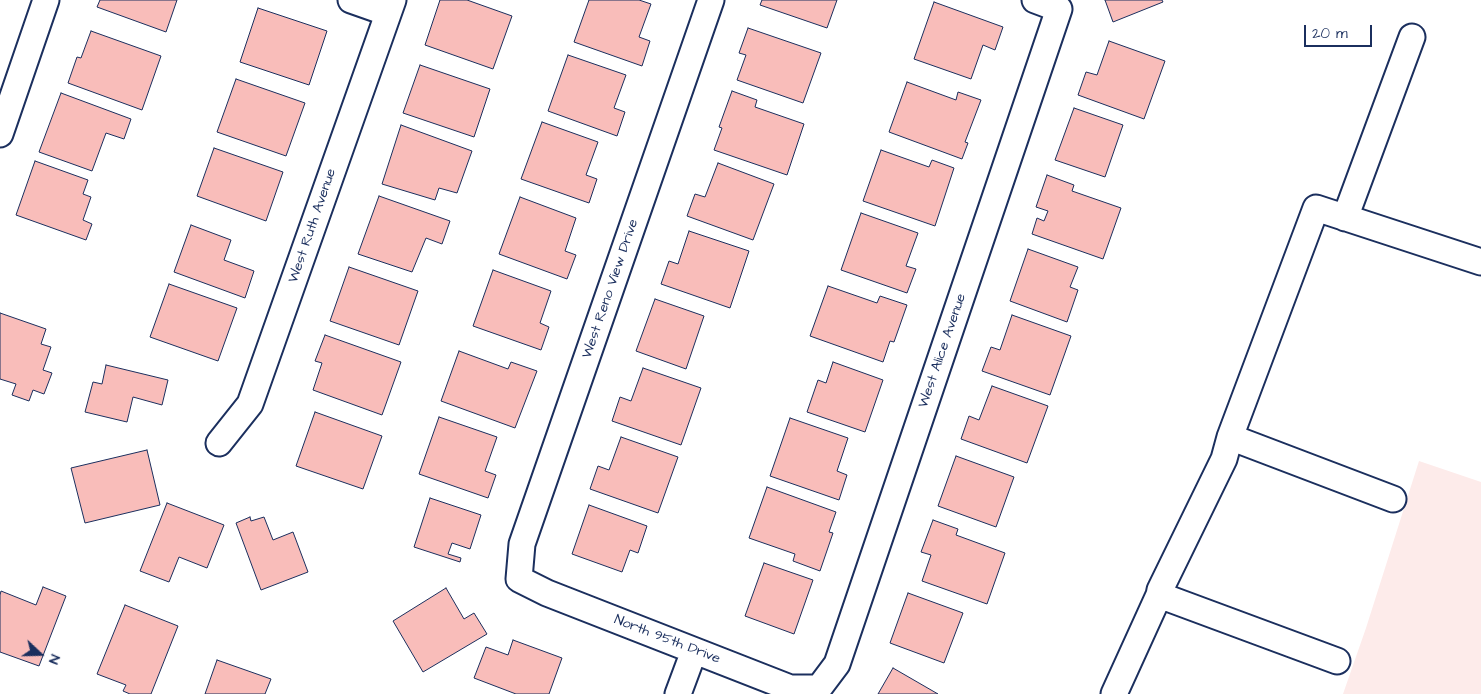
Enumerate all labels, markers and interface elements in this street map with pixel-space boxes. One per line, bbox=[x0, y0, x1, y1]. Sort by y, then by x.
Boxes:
scale bar bbox=[1306, 15, 1374, 47]
text: 20 m bbox=[1312, 23, 1348, 44]
street label: West Ruth Avenue bbox=[286, 167, 340, 285]
street label: West Reno View Drive bbox=[579, 217, 643, 361]
street label: West Alice Avenue bbox=[916, 292, 970, 410]
street label: North 95th Drive bbox=[612, 612, 722, 668]
north arrow bbox=[15, 629, 65, 679]
text: N bbox=[43, 652, 65, 667]

